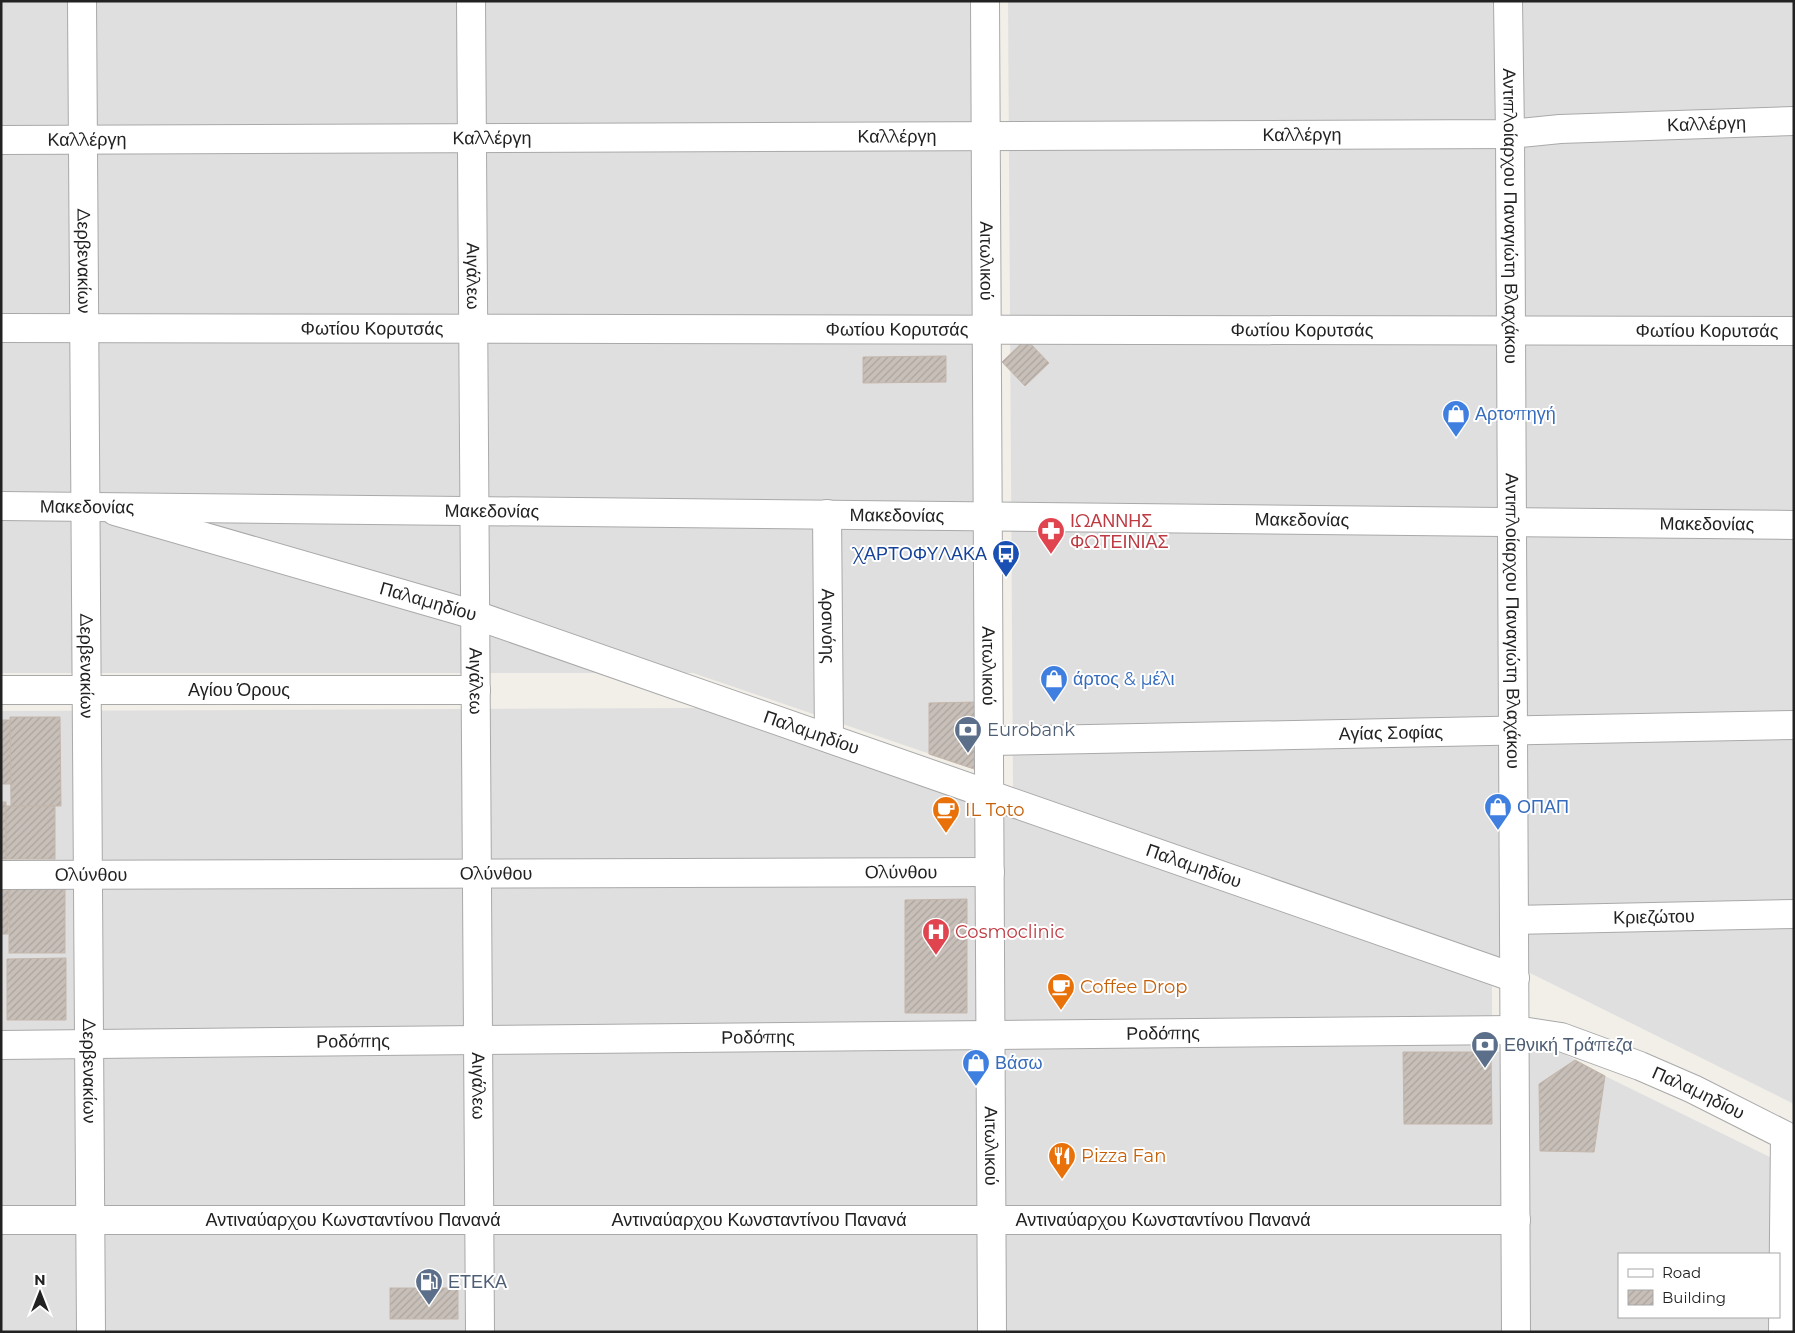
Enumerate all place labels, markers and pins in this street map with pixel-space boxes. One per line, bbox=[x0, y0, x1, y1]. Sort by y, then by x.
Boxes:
shop icon: Αρτοπηγή bbox=[1441, 399, 1471, 438]
place label: Αρτοπηγή bbox=[1475, 403, 1556, 425]
place label: ΙΩΑΝΝΗΣ ΦΩΤΕΙΝΙΑΣ bbox=[1070, 510, 1169, 553]
pharmacy icon: ΙΩΑΝΝΗΣ ΦΩΤΕΙΝΙΑΣ bbox=[1036, 516, 1066, 555]
bus stop icon: ΧΑΡΤΟΦΥΛΑΚΑ bbox=[991, 539, 1021, 578]
place label: ΧΑΡΤΟΦΥΛΑΚΑ bbox=[851, 543, 987, 565]
shop icon: άρτος & μέλι bbox=[1039, 664, 1069, 703]
place label: άρτος & μέλι bbox=[1073, 668, 1174, 690]
bank icon: Eurobank bbox=[953, 715, 983, 754]
place label: Eurobank bbox=[987, 719, 1075, 741]
shop icon: ΟΠΑΠ bbox=[1483, 792, 1513, 831]
cafe icon: IL Toto bbox=[931, 795, 961, 834]
place label: ΟΠΑΠ bbox=[1517, 796, 1569, 818]
place label: IL Toto bbox=[965, 799, 1025, 821]
hospital icon: Cosmoclinic bbox=[921, 917, 951, 956]
place label: Cosmoclinic bbox=[955, 921, 1065, 943]
cafe icon: Coffee Drop bbox=[1046, 972, 1076, 1011]
place label: Coffee Drop bbox=[1080, 976, 1188, 998]
bank icon: Εθνική Τράπεζα bbox=[1470, 1030, 1500, 1069]
place label: Εθνική Τράπεζα bbox=[1504, 1034, 1633, 1056]
shop icon: Βάσω bbox=[961, 1048, 991, 1087]
place label: Βάσω bbox=[995, 1052, 1043, 1074]
restaurant icon: Pizza Fan bbox=[1047, 1141, 1077, 1180]
place label: Pizza Fan bbox=[1081, 1145, 1166, 1167]
fuel station icon: ΕΤΕΚΑ bbox=[414, 1267, 444, 1306]
place label: ΕΤΕΚΑ bbox=[448, 1271, 507, 1293]

